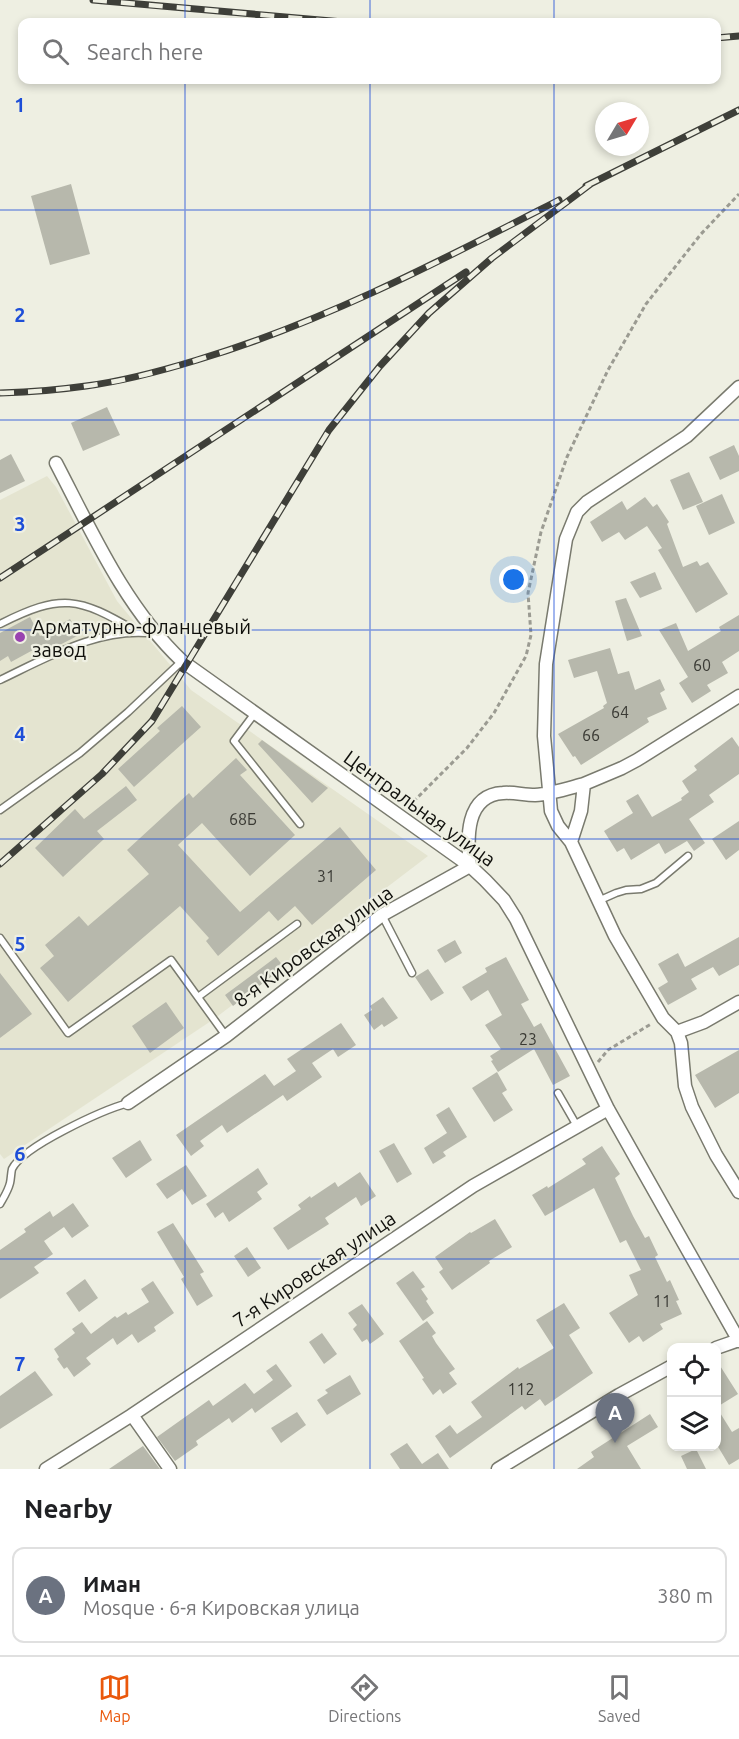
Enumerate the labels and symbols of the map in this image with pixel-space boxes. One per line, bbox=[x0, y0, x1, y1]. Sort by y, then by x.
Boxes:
text: 1 bbox=[14, 93, 26, 116]
north arrow bbox=[595, 102, 649, 156]
text: 2 bbox=[14, 303, 26, 326]
text: 3 bbox=[14, 512, 26, 535]
your location bbox=[499, 565, 528, 594]
place label: Арматурно-фланцевый завод bbox=[32, 615, 251, 661]
marker: Арматурно-фланцевый завод bbox=[13, 630, 27, 644]
house number: 60 bbox=[693, 656, 711, 674]
house number: 64 bbox=[611, 703, 629, 721]
text: 4 bbox=[14, 722, 26, 745]
house number: 66 bbox=[582, 726, 600, 744]
street label: Центральная улица bbox=[340, 745, 500, 871]
house number: 68Б bbox=[229, 810, 257, 828]
house number: 31 bbox=[317, 867, 335, 885]
street label: 8-я Кировская улица bbox=[229, 881, 397, 1011]
text: 5 bbox=[14, 932, 26, 955]
house number: 23 bbox=[519, 1030, 537, 1048]
text: 6 bbox=[14, 1142, 26, 1165]
street label: 7-я Кировская улица bbox=[228, 1206, 400, 1332]
house number: 11 bbox=[653, 1292, 671, 1310]
text: 7 bbox=[14, 1352, 26, 1375]
house number: 112 bbox=[507, 1380, 535, 1398]
pin: A bbox=[596, 1394, 634, 1443]

